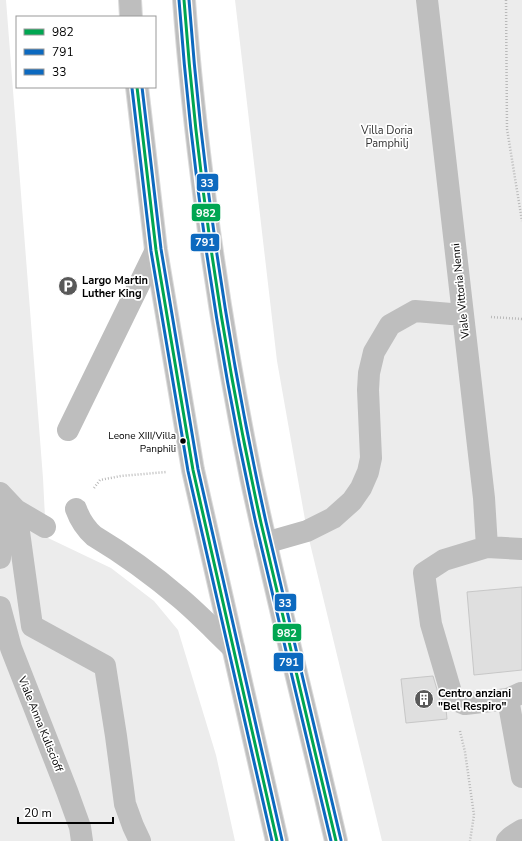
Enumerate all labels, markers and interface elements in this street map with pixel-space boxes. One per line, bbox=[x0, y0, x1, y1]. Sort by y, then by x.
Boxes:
legend bbox=[16, 16, 156, 88]
text: 982 bbox=[52, 24, 74, 40]
text: 791 bbox=[52, 44, 74, 60]
text: 33 bbox=[52, 64, 66, 80]
park label: Villa Doria Pamphilj bbox=[360, 123, 413, 151]
line badge: 33 bbox=[196, 173, 219, 192]
text: 33 bbox=[200, 176, 214, 191]
line badge: 982 bbox=[191, 203, 221, 222]
text: 982 bbox=[196, 206, 216, 221]
line badge: 791 bbox=[190, 233, 220, 252]
text: 791 bbox=[195, 235, 215, 250]
street label: Viale Vittoria Nenni bbox=[448, 243, 473, 340]
place label: Largo Martin Luther King bbox=[82, 273, 148, 301]
parking icon: Largo Martin Luther King bbox=[57, 275, 79, 297]
place label: Leone XIII/Villa Panphili bbox=[108, 429, 176, 456]
marker: Leone XIII/Villa Panphili bbox=[178, 436, 188, 446]
line badge: 33 bbox=[274, 593, 297, 612]
text: 33 bbox=[278, 596, 292, 611]
line badge: 982 bbox=[272, 623, 302, 642]
text: 982 bbox=[277, 626, 297, 641]
line badge: 791 bbox=[273, 652, 304, 672]
text: 791 bbox=[279, 655, 299, 670]
street label: Viale Anna Kuliscioff bbox=[14, 673, 67, 775]
place label: Centro anziani "Bel Respiro" bbox=[438, 686, 511, 714]
building icon: Centro anziani "Bel Respiro" bbox=[413, 688, 435, 710]
scale bar bbox=[18, 799, 113, 825]
text: 20 m bbox=[24, 805, 52, 821]

